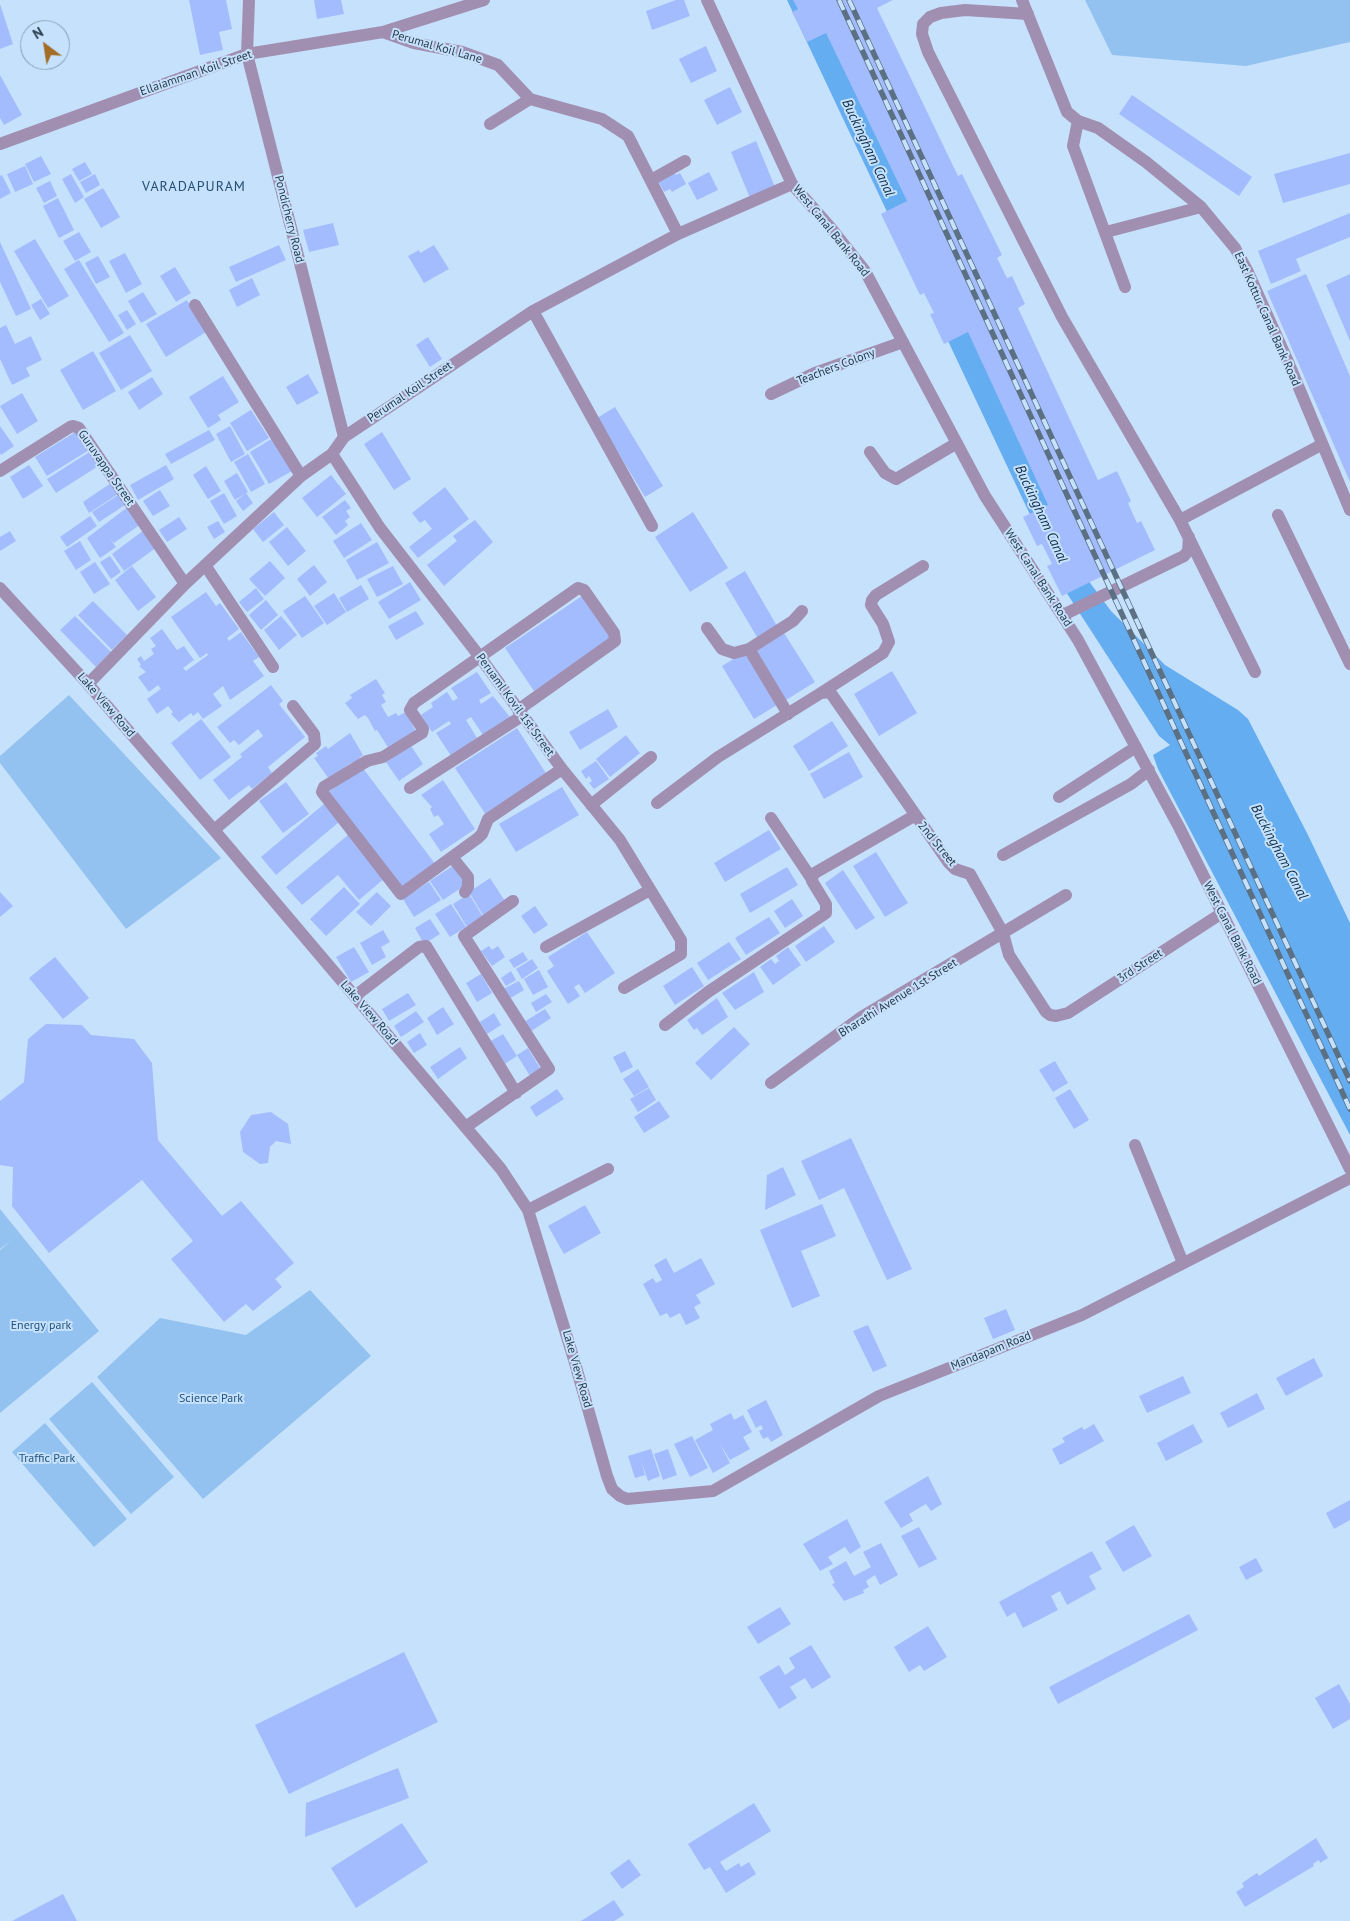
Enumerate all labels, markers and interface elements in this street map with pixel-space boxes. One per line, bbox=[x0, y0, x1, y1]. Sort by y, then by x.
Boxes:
north arrow bbox=[20, 20, 70, 70]
text: N bbox=[29, 23, 46, 43]
street label: Perumal Koil Lane bbox=[390, 27, 484, 67]
street label: Ellaiamman Koil Street bbox=[138, 47, 254, 99]
water label: Buckingham Canal bbox=[838, 97, 898, 199]
street label: Pondicherry Road bbox=[271, 174, 307, 264]
district label: VARADAPURAM bbox=[141, 179, 247, 195]
street label: West Canal Bank Road bbox=[790, 182, 872, 280]
street label: East Kottur Canal Bank Road bbox=[1231, 250, 1303, 388]
street label: Teachers Colony bbox=[795, 345, 877, 389]
street label: Perumal Koil Street bbox=[365, 358, 455, 426]
street label: Guruvappa Street bbox=[75, 427, 137, 509]
water label: Buckingham Canal bbox=[1011, 463, 1071, 565]
street label: West Canal Bank Road bbox=[1001, 526, 1075, 630]
street label: Peruaml Kovil 1st Street bbox=[473, 651, 557, 759]
street label: Lake View Road bbox=[74, 670, 138, 740]
water label: Buckingham Canal bbox=[1247, 801, 1311, 903]
street label: 2nd Street bbox=[915, 819, 959, 869]
street label: West Canal Bank Road bbox=[1200, 879, 1264, 987]
street label: 3rd Street bbox=[1115, 946, 1165, 986]
street label: Bharathi Avenue 1st Street bbox=[836, 956, 960, 1040]
street label: Lake View Road bbox=[337, 978, 401, 1048]
park label: Energy park bbox=[11, 1319, 71, 1333]
street label: Lake View Road bbox=[559, 1328, 595, 1410]
street label: Mandapam Road bbox=[949, 1328, 1033, 1374]
park label: Science Park bbox=[179, 1392, 243, 1406]
park label: Traffic Park bbox=[19, 1452, 75, 1466]

